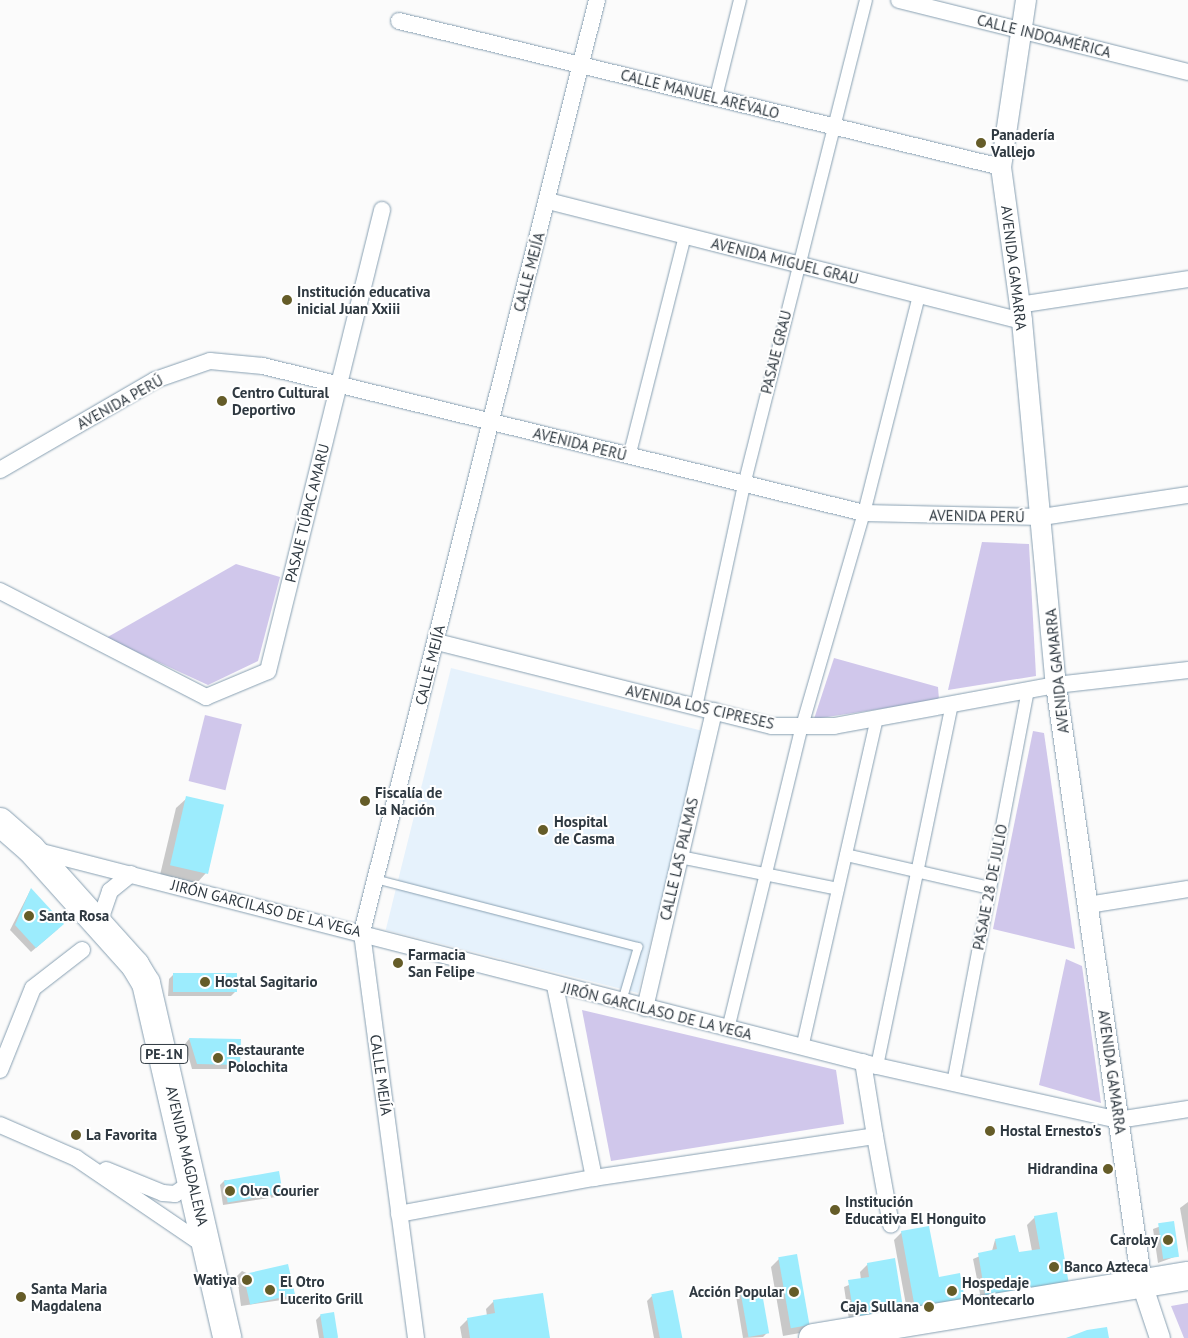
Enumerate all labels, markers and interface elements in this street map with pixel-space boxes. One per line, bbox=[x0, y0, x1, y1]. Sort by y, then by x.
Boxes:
street label: CALLE INDOAMÉRICA bbox=[975, 11, 1113, 61]
street label: CALLE MANUEL ARÉVALO bbox=[618, 65, 782, 123]
place label: Panadería Vallejo bbox=[991, 125, 1055, 160]
marker: Panadería Vallejo bbox=[975, 137, 987, 149]
street label: AVENIDA GAMARRA bbox=[997, 204, 1031, 332]
street label: CALLE MEJÍA bbox=[510, 230, 548, 314]
street label: AVENIDA MIGUEL GRAU bbox=[709, 234, 861, 288]
place label: Institución educativa inicial Juan Xxiii bbox=[297, 282, 430, 317]
marker: Institución educativa inicial Juan Xxiii bbox=[281, 294, 293, 306]
street label: PASAJE GRAU bbox=[757, 308, 795, 396]
street label: AVENIDA PERÚ bbox=[73, 371, 167, 433]
place label: Centro Cultural Deportivo bbox=[232, 383, 329, 418]
marker: Centro Cultural Deportivo bbox=[216, 395, 228, 407]
street label: AVENIDA PERÚ bbox=[531, 424, 629, 464]
street label: PASAJE TÚPAC AMARU bbox=[281, 441, 333, 585]
street label: AVENIDA PERÚ bbox=[929, 506, 1025, 526]
street label: AVENIDA GAMARRA bbox=[1041, 607, 1073, 735]
street label: CALLE MEJÍA bbox=[411, 623, 449, 707]
street label: AVENIDA LOS CIPRESES bbox=[624, 681, 776, 733]
place label: Fiscalía de la Nación bbox=[375, 783, 442, 818]
marker: Fiscalía de la Nación bbox=[359, 795, 371, 807]
street label: CALLE LAS PALMAS bbox=[656, 796, 702, 922]
place label: Hospital de Casma bbox=[554, 812, 615, 847]
street label: PASAJE 28 DE JULIO bbox=[969, 822, 1011, 952]
marker: Hospital de Casma bbox=[536, 823, 550, 837]
street label: JIRÓN GARCILASO DE LA VEGA bbox=[169, 876, 363, 940]
place label: Santa Rosa bbox=[39, 907, 109, 925]
marker: Santa Rosa bbox=[23, 910, 35, 922]
place label: Farmacia San Felipe bbox=[408, 945, 475, 980]
marker: Farmacia San Felipe bbox=[392, 957, 404, 969]
place label: Hostal Sagitario bbox=[215, 973, 318, 991]
marker: Hostal Sagitario bbox=[199, 976, 211, 988]
street label: JIRÓN GARCILASO DE LA VEGA bbox=[560, 979, 754, 1043]
street label: AVENIDA GAMARRA bbox=[1094, 1008, 1130, 1136]
street label: CALLE MEJÍA bbox=[366, 1033, 396, 1117]
place label: Restaurante Polochita bbox=[228, 1040, 305, 1075]
road number: PE-1N bbox=[140, 1042, 188, 1066]
marker: Restaurante Polochita bbox=[212, 1052, 224, 1064]
street label: AVENIDA MAGDALENA bbox=[162, 1084, 212, 1228]
place label: Hostal Ernesto's bbox=[1000, 1122, 1101, 1140]
marker: Hostal Ernesto's bbox=[984, 1125, 996, 1137]
place label: La Favorita bbox=[86, 1126, 157, 1144]
marker: La Favorita bbox=[70, 1129, 82, 1141]
place label: Hidrandina bbox=[1028, 1160, 1098, 1178]
marker: Hidrandina bbox=[1102, 1163, 1114, 1175]
place label: Olva Courier bbox=[240, 1182, 319, 1200]
marker: Olva Courier bbox=[224, 1185, 236, 1197]
place label: Institución Educativa El Honguito bbox=[845, 1192, 986, 1227]
marker: Institución Educativa El Honguito bbox=[829, 1204, 841, 1216]
place label: Carolay bbox=[1110, 1231, 1158, 1249]
marker: Carolay bbox=[1162, 1234, 1174, 1246]
place label: Banco Azteca bbox=[1064, 1258, 1149, 1276]
marker: Banco Azteca bbox=[1048, 1261, 1060, 1273]
place label: Watiya bbox=[193, 1271, 237, 1289]
place label: El Otro Lucerito Grill bbox=[280, 1272, 363, 1307]
place label: Hospedaje Montecarlo bbox=[962, 1273, 1035, 1308]
marker: Watiya bbox=[241, 1274, 253, 1286]
place label: Santa Maria Magdalena bbox=[31, 1279, 107, 1314]
place label: Acción Popular bbox=[689, 1283, 784, 1301]
marker: El Otro Lucerito Grill bbox=[264, 1284, 276, 1296]
marker: Hospedaje Montecarlo bbox=[946, 1285, 958, 1297]
marker: Acción Popular bbox=[788, 1286, 800, 1298]
marker: Santa Maria Magdalena bbox=[15, 1291, 27, 1303]
place label: Caja Sullana bbox=[840, 1298, 919, 1316]
marker: Caja Sullana bbox=[923, 1301, 935, 1313]

